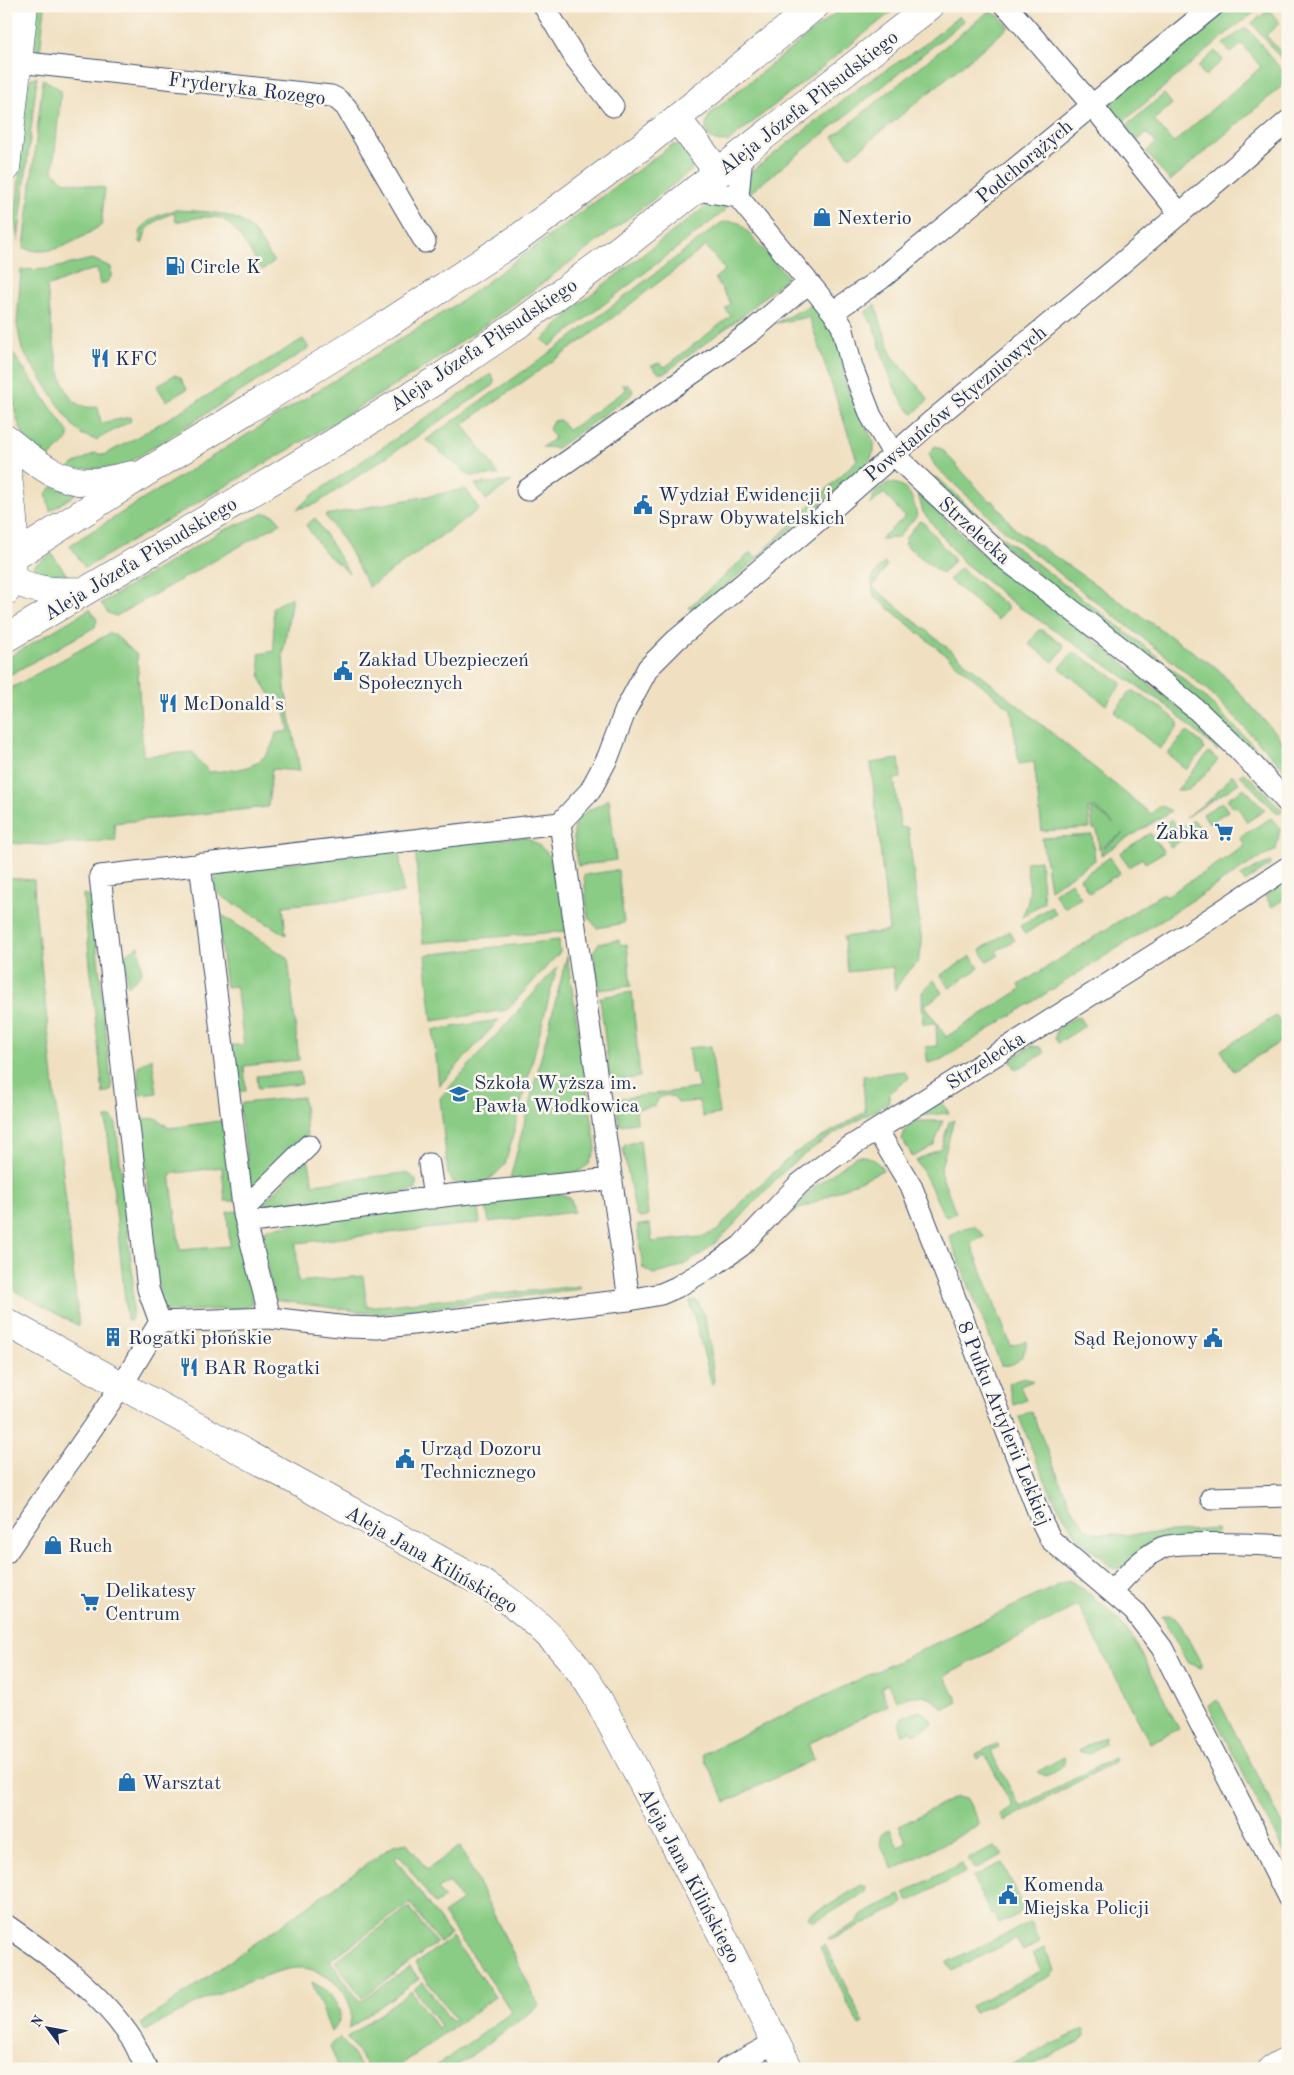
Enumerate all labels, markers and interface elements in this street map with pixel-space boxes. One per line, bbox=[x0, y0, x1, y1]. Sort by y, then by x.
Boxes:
street label: Aleja Józefa Piłsudskiego bbox=[716, 28, 903, 180]
street label: Fryderyka Rozego bbox=[167, 70, 327, 110]
street label: Podchorążych bbox=[973, 117, 1077, 208]
shop icon: Nexterio bbox=[811, 206, 833, 228]
place label: Nexterio bbox=[837, 209, 912, 229]
fuel station icon: Circle K bbox=[164, 255, 186, 277]
place label: Circle K bbox=[190, 258, 261, 278]
street label: Aleja Józefa Piłsudskiego bbox=[387, 275, 581, 416]
street label: Powstańców Styczniowych bbox=[862, 323, 1051, 486]
restaurant icon: KFC bbox=[89, 347, 111, 369]
place label: KFC bbox=[115, 350, 157, 370]
place label: Wydział Ewidencji i Spraw Obywatelskich bbox=[658, 486, 845, 529]
street label: Aleja Józefa Piłsudskiego bbox=[41, 494, 241, 625]
public building icon: Wydział Ewidencji i Spraw Obywatelskich bbox=[632, 494, 654, 516]
street label: Strzelecka bbox=[934, 494, 1014, 569]
place label: Zakład Ubezpieczeń Społecznych bbox=[358, 651, 529, 694]
public building icon: Zakład Ubezpieczeń Społecznych bbox=[332, 660, 354, 682]
restaurant icon: McDonald's bbox=[157, 692, 179, 714]
place label: McDonald's bbox=[183, 695, 284, 715]
supermarket icon: Żabka bbox=[1213, 821, 1235, 843]
place label: Żabka bbox=[1156, 822, 1209, 844]
street label: Strzelecka bbox=[943, 1029, 1029, 1094]
place label: Szkoła Wyższa im. Pawła Włodkowica bbox=[474, 1074, 640, 1117]
school or university icon: Szkoła Wyższa im. Pawła Włodkowica bbox=[448, 1083, 470, 1105]
street label: 8 Pułku Artylerii Lekkiej bbox=[953, 1319, 1053, 1529]
building icon: Rogatki płońskie bbox=[102, 1326, 124, 1348]
public building icon: Sąd Rejonowy bbox=[1202, 1327, 1224, 1349]
place label: Rogatki płońskie bbox=[128, 1329, 272, 1349]
place label: Sąd Rejonowy bbox=[1073, 1330, 1198, 1350]
restaurant icon: BAR Rogatki bbox=[178, 1356, 200, 1378]
place label: BAR Rogatki bbox=[204, 1359, 320, 1379]
place label: Urząd Dozoru Technicznego bbox=[420, 1440, 542, 1483]
public building icon: Urząd Dozoru Technicznego bbox=[394, 1448, 416, 1470]
street label: Aleja Jana Kilińskiego bbox=[341, 1503, 521, 1618]
shop icon: Ruch bbox=[42, 1534, 64, 1556]
place label: Ruch bbox=[68, 1537, 113, 1557]
place label: Delikatesy Centrum bbox=[105, 1582, 197, 1625]
supermarket icon: Delikatesy Centrum bbox=[79, 1591, 101, 1613]
shop icon: Warsztat bbox=[116, 1771, 138, 1793]
place label: Warsztat bbox=[142, 1774, 221, 1794]
street label: Aleja Jana Kilińskiego bbox=[634, 1785, 743, 1967]
place label: Komenda Miejska Policji bbox=[1023, 1876, 1149, 1919]
public building icon: Komenda Miejska Policji bbox=[997, 1884, 1019, 1906]
north arrow bbox=[22, 2002, 72, 2052]
text: N bbox=[29, 2013, 47, 2030]

